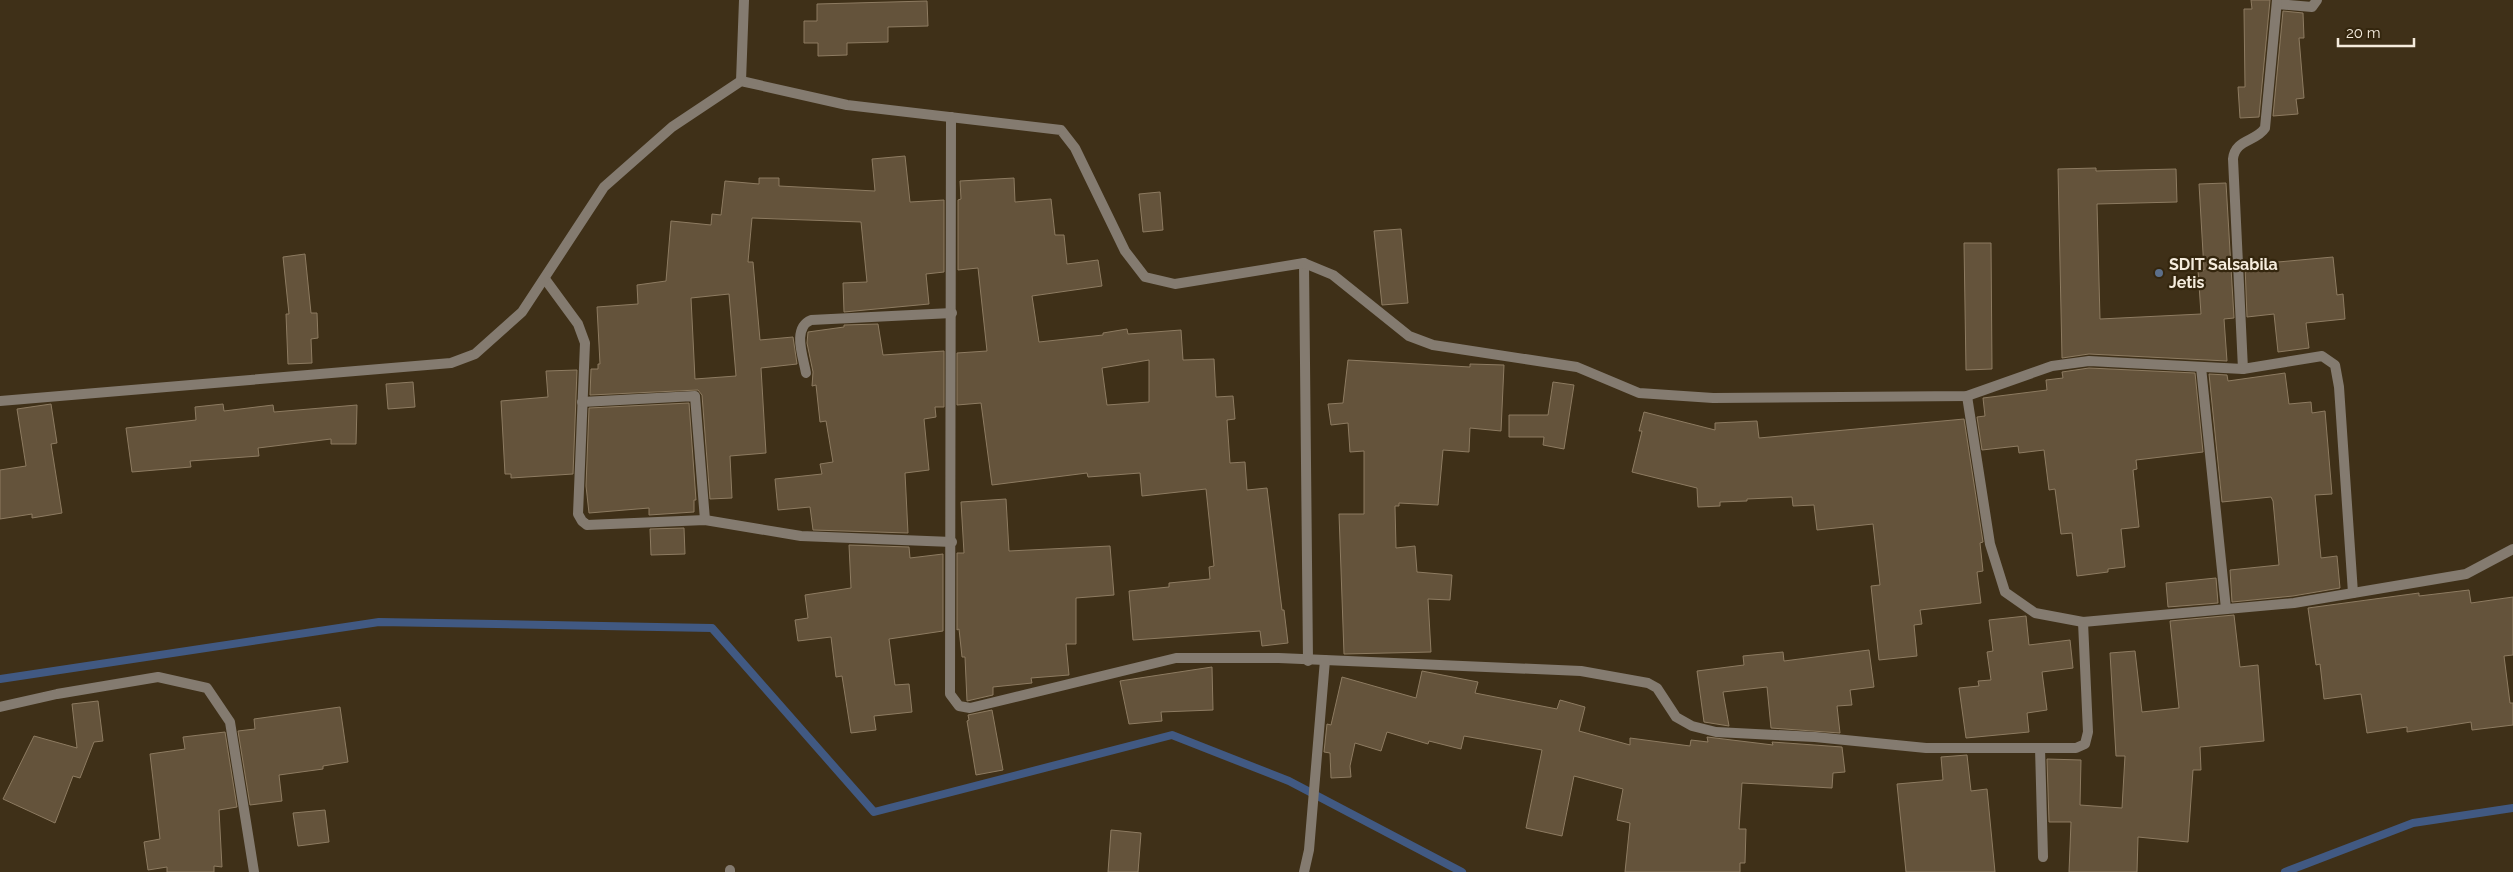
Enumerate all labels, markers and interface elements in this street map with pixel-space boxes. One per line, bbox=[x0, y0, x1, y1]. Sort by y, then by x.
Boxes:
scale bar bbox=[2338, 15, 2414, 47]
text: 20 m bbox=[2346, 24, 2381, 42]
place label: SDIT Salsabila Jetis bbox=[2169, 255, 2278, 292]
marker: SDIT Salsabila Jetis bbox=[2153, 267, 2165, 279]

